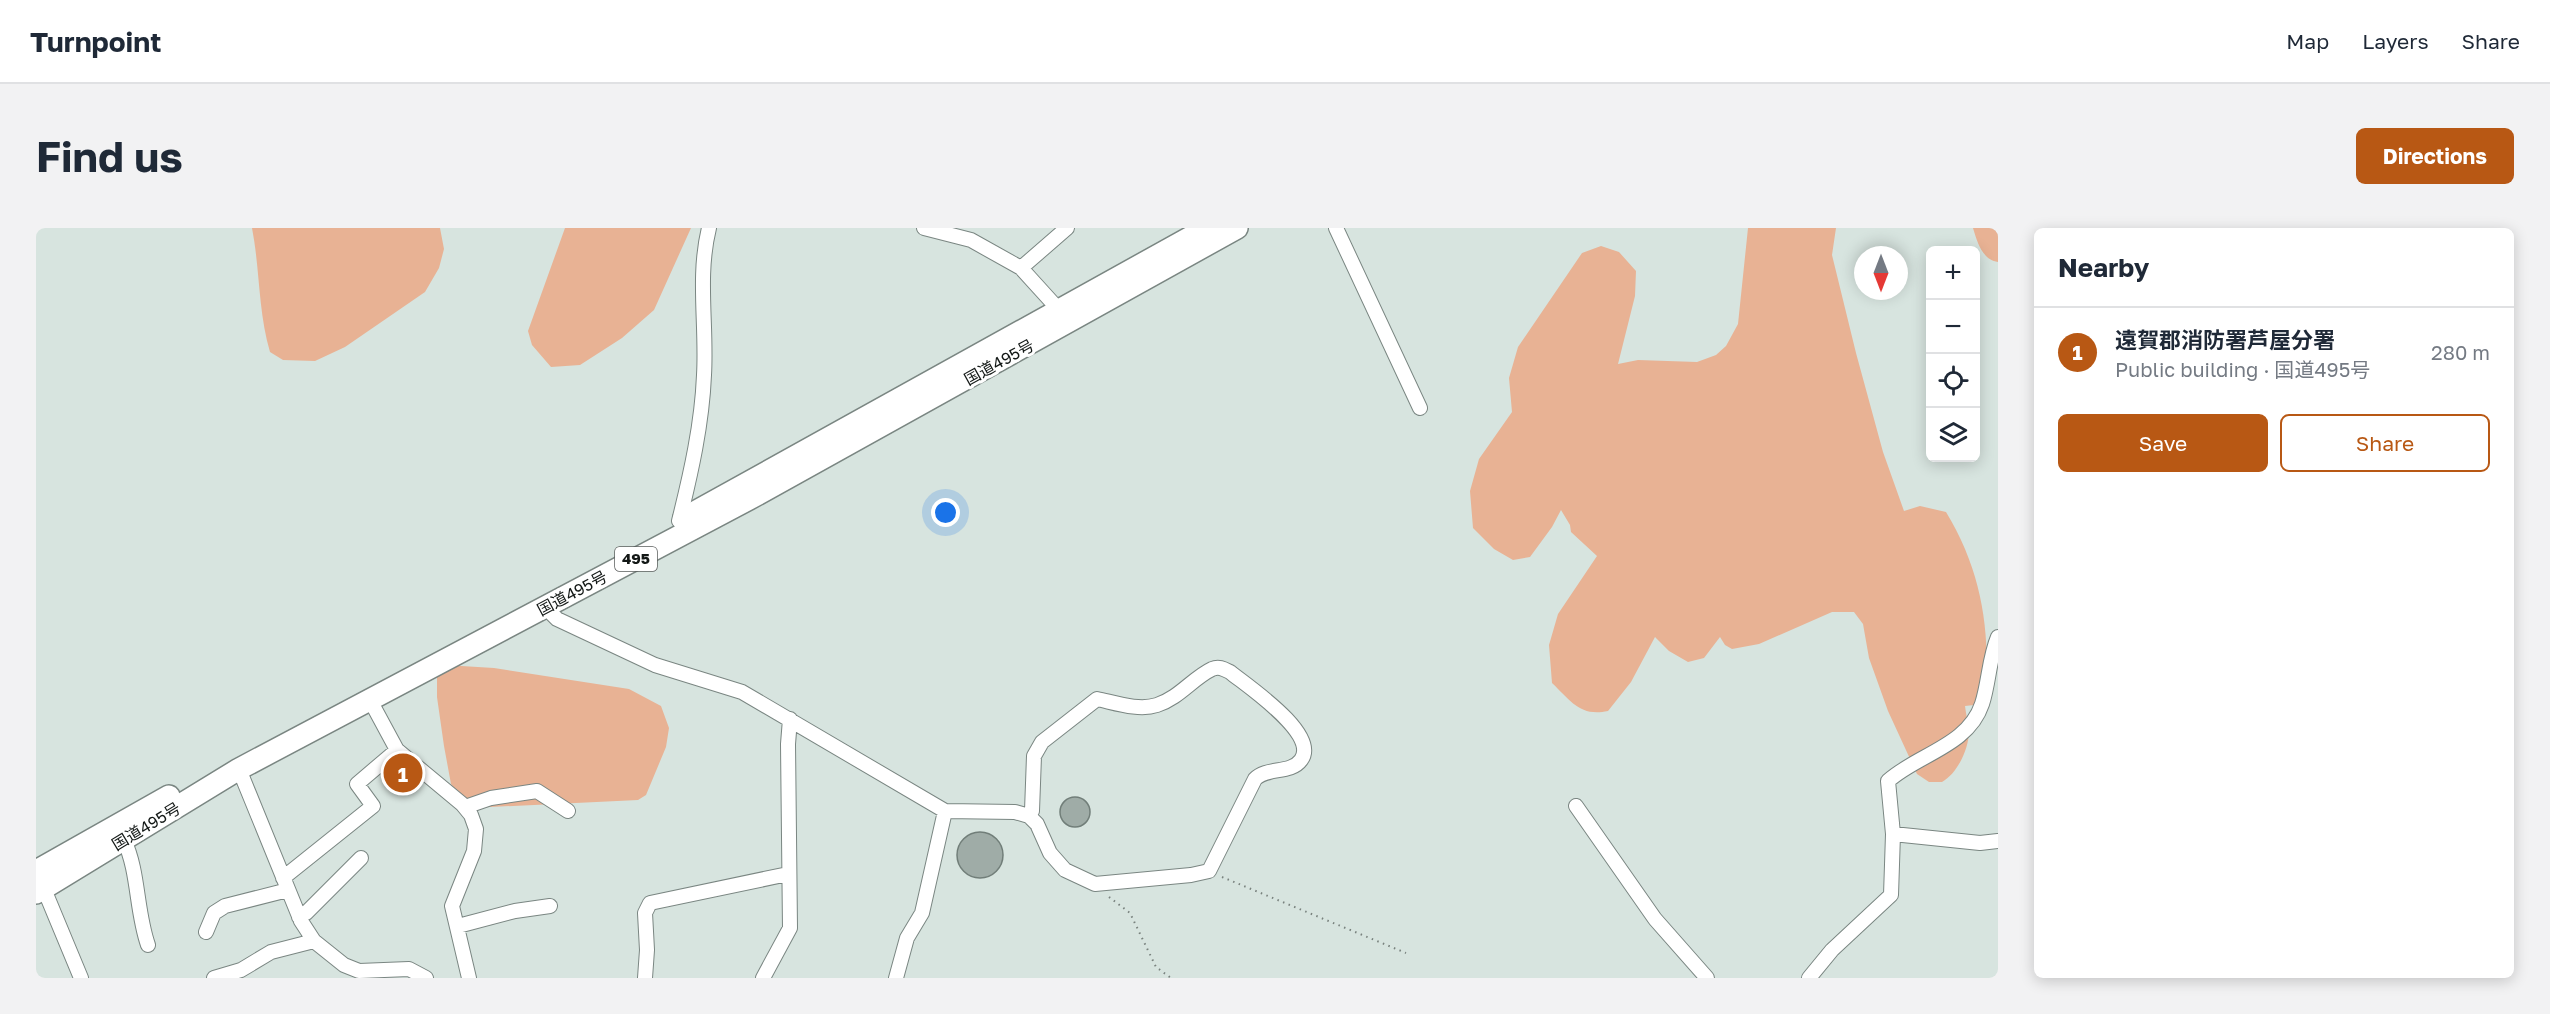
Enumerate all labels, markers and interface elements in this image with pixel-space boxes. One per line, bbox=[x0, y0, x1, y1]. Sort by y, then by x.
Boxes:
text: Turnpoint bbox=[30, 25, 161, 58]
text: Map bbox=[2286, 28, 2329, 54]
text: Layers bbox=[2362, 28, 2429, 54]
text: Share bbox=[2462, 28, 2520, 54]
button: Directions bbox=[2356, 128, 2514, 184]
text: Find us bbox=[36, 131, 183, 181]
north arrow bbox=[1854, 246, 1908, 300]
map controls bbox=[1926, 246, 1980, 462]
button: + bbox=[1926, 246, 1980, 300]
text: Nearby bbox=[2058, 252, 2149, 283]
button: − bbox=[1926, 300, 1980, 354]
text: 遠賀郡消防署芦屋分署 bbox=[2115, 326, 2335, 353]
street label: 国道495号 bbox=[961, 335, 1037, 389]
text: 1 bbox=[2072, 340, 2083, 364]
text: 280 m bbox=[2431, 340, 2490, 364]
button: locate bbox=[1926, 354, 1980, 408]
text: Public building · 国道495号 bbox=[2115, 357, 2370, 381]
button: layers bbox=[1926, 408, 1980, 462]
button: Save bbox=[2058, 414, 2268, 472]
button: Share bbox=[2280, 414, 2490, 472]
your location bbox=[931, 498, 960, 527]
road number: 495 bbox=[615, 547, 657, 571]
street label: 国道495号 bbox=[533, 566, 611, 620]
pin: 1 bbox=[384, 750, 422, 796]
street label: 国道495号 bbox=[108, 798, 184, 854]

